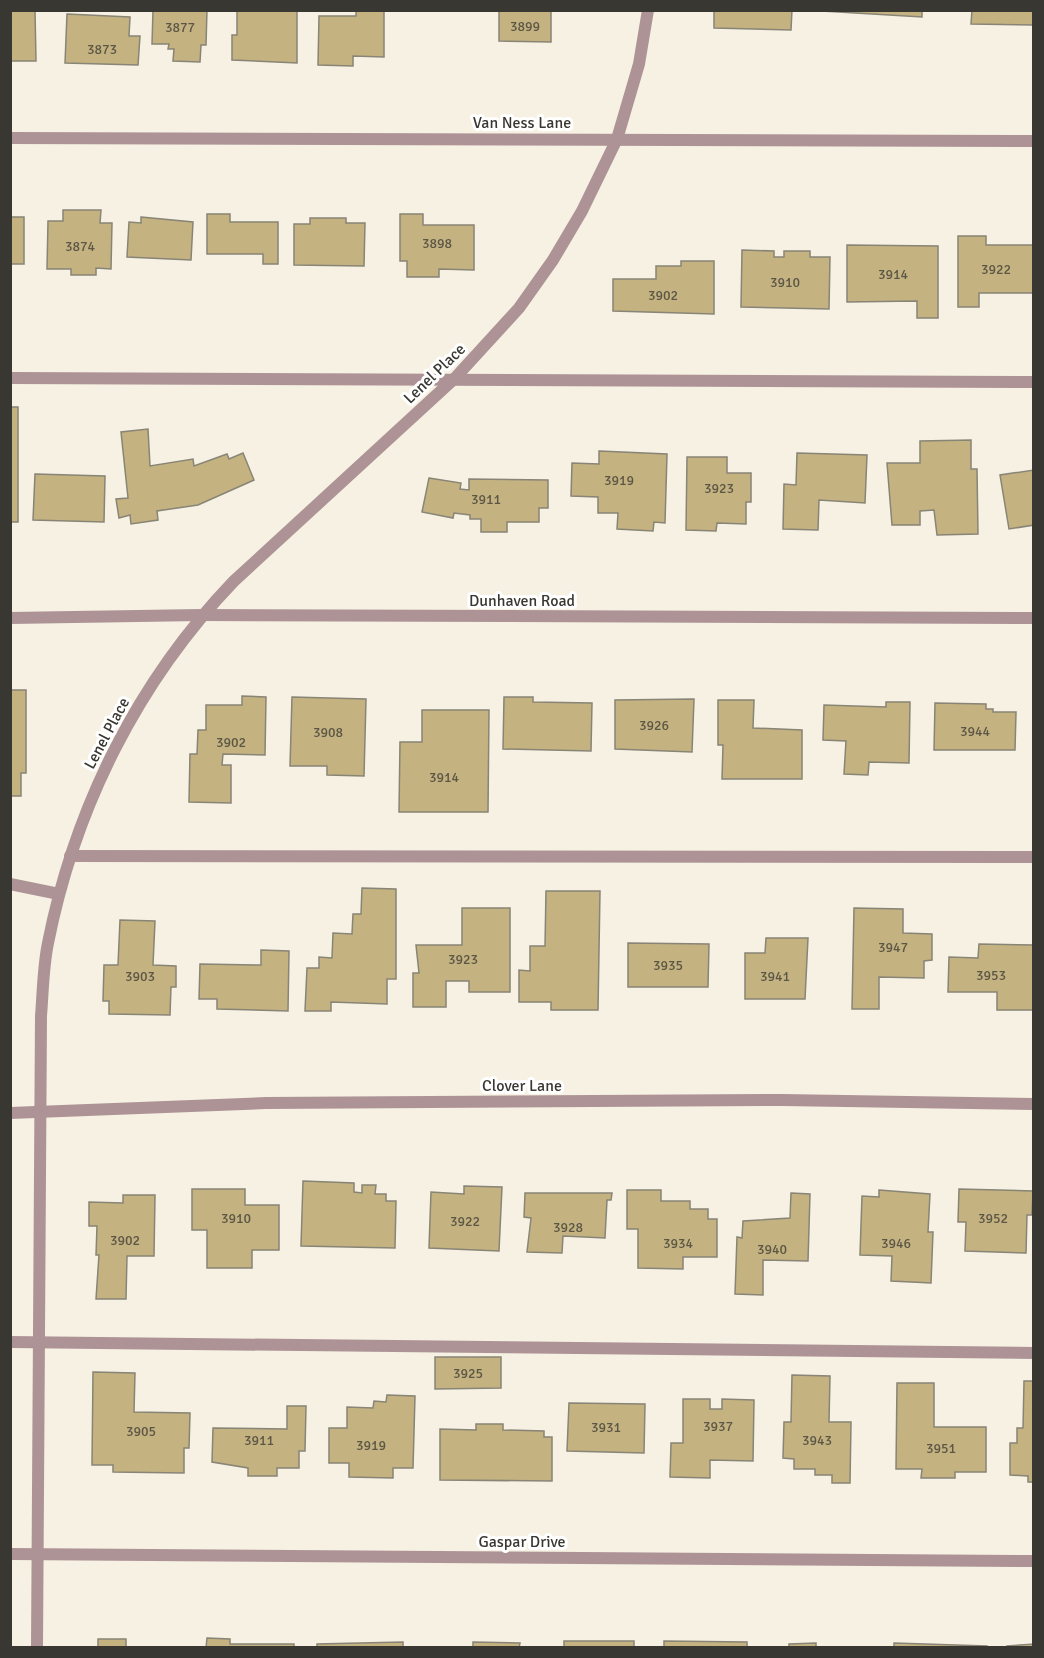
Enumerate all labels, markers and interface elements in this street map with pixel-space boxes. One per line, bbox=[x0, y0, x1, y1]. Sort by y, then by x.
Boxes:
house number: 3899 bbox=[510, 18, 540, 35]
house number: 3877 bbox=[165, 19, 195, 36]
house number: 3873 bbox=[87, 41, 117, 58]
street label: Van Ness Lane bbox=[473, 113, 571, 133]
house number: 3898 bbox=[422, 235, 452, 252]
house number: 3874 bbox=[65, 238, 96, 255]
house number: 3922 bbox=[981, 261, 1011, 278]
house number: 3914 bbox=[878, 266, 909, 283]
house number: 3910 bbox=[770, 274, 800, 291]
house number: 3902 bbox=[648, 287, 678, 304]
street label: Lenel Place bbox=[400, 339, 470, 408]
house number: 3919 bbox=[604, 472, 634, 489]
house number: 3923 bbox=[704, 480, 734, 497]
house number: 3911 bbox=[471, 491, 501, 508]
street label: Dunhaven Road bbox=[469, 591, 575, 611]
street label: Lenel Place bbox=[80, 694, 134, 773]
house number: 3926 bbox=[639, 717, 669, 734]
house number: 3944 bbox=[960, 723, 991, 740]
house number: 3908 bbox=[313, 724, 343, 741]
house number: 3902 bbox=[216, 734, 246, 751]
house number: 3914 bbox=[429, 769, 460, 786]
house number: 3947 bbox=[878, 939, 908, 956]
house number: 3923 bbox=[448, 951, 478, 968]
house number: 3935 bbox=[653, 957, 683, 974]
house number: 3953 bbox=[976, 967, 1006, 984]
house number: 3903 bbox=[125, 968, 155, 985]
house number: 3941 bbox=[760, 968, 790, 985]
street label: Clover Lane bbox=[482, 1076, 562, 1096]
house number: 3910 bbox=[221, 1210, 251, 1227]
house number: 3952 bbox=[978, 1210, 1008, 1227]
house number: 3922 bbox=[450, 1213, 480, 1230]
house number: 3928 bbox=[553, 1219, 583, 1236]
house number: 3902 bbox=[110, 1232, 140, 1249]
house number: 3934 bbox=[663, 1235, 694, 1252]
house number: 3946 bbox=[881, 1235, 911, 1252]
house number: 3940 bbox=[757, 1241, 787, 1258]
house number: 3925 bbox=[453, 1365, 483, 1382]
house number: 3937 bbox=[703, 1418, 733, 1435]
house number: 3931 bbox=[591, 1419, 621, 1436]
house number: 3905 bbox=[126, 1423, 156, 1440]
house number: 3911 bbox=[244, 1432, 274, 1449]
house number: 3943 bbox=[802, 1432, 832, 1449]
house number: 3919 bbox=[356, 1437, 386, 1454]
house number: 3951 bbox=[926, 1440, 956, 1457]
street label: Gaspar Drive bbox=[478, 1532, 566, 1552]

